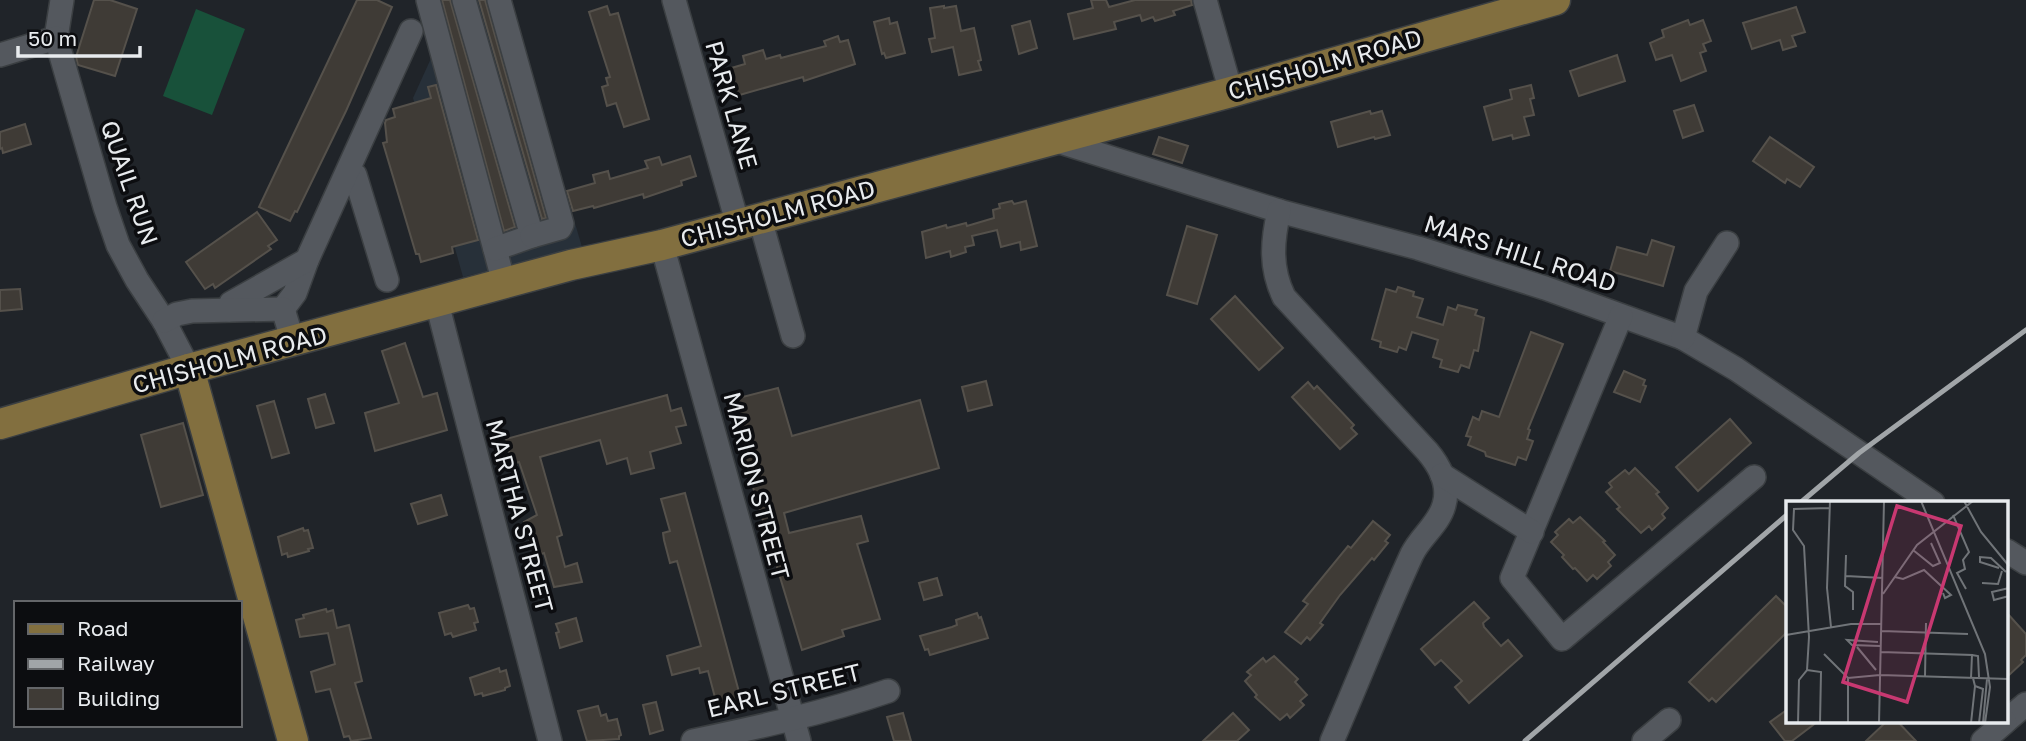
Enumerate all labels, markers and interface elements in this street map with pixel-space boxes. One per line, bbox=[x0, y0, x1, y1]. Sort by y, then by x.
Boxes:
scale bar bbox=[18, 14, 140, 58]
street label: CHISHOLM ROAD bbox=[1224, 22, 1425, 105]
text: 50 m bbox=[28, 25, 77, 51]
street label: PARK LANE bbox=[700, 37, 765, 172]
street label: QUAIL RUN bbox=[96, 116, 165, 249]
street label: CHISHOLM ROAD bbox=[677, 173, 878, 252]
street label: MARS HILL ROAD bbox=[1421, 208, 1620, 297]
street label: CHISHOLM ROAD bbox=[129, 319, 330, 398]
street label: MARION STREET bbox=[718, 389, 796, 583]
street label: MARTHA STREET bbox=[481, 416, 560, 615]
inset map bbox=[1786, 501, 2008, 724]
legend bbox=[14, 601, 242, 727]
text: Road bbox=[77, 615, 128, 641]
text: Railway bbox=[77, 650, 155, 676]
street label: EARL STREET bbox=[704, 656, 864, 723]
text: Building bbox=[77, 685, 160, 711]

